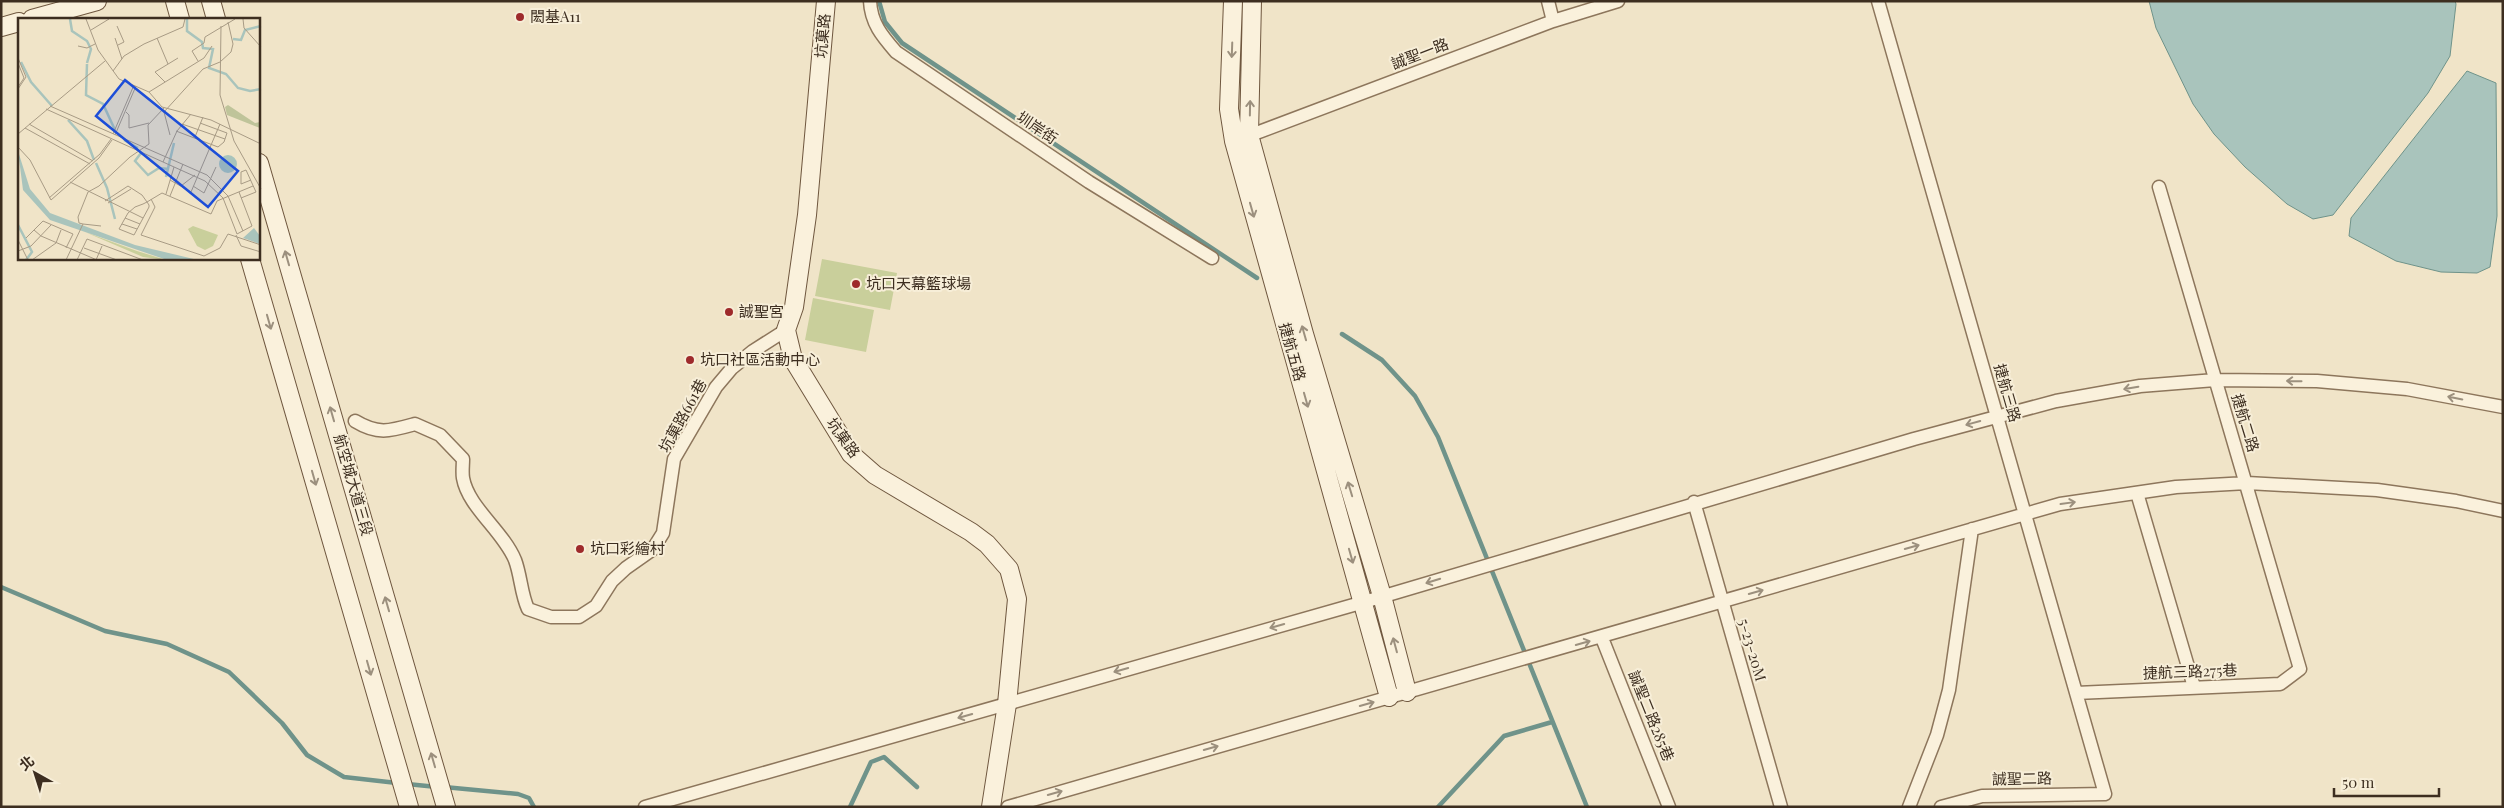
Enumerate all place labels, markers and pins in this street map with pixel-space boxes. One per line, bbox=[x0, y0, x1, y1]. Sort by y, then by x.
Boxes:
place label: 閎基A11 bbox=[530, 6, 581, 26]
marker: 閎基A11 bbox=[514, 11, 526, 23]
place label: 坑口天幕籃球場 bbox=[866, 273, 971, 293]
marker: 坑口天幕籃球場 bbox=[850, 278, 862, 290]
place label: 誠聖宮 bbox=[739, 301, 784, 321]
marker: 誠聖宮 bbox=[723, 306, 735, 318]
place label: 坑口社區活動中心 bbox=[700, 349, 820, 369]
marker: 坑口社區活動中心 bbox=[684, 354, 696, 366]
place label: 坑口彩繪村 bbox=[590, 538, 665, 558]
marker: 坑口彩繪村 bbox=[574, 543, 586, 555]

